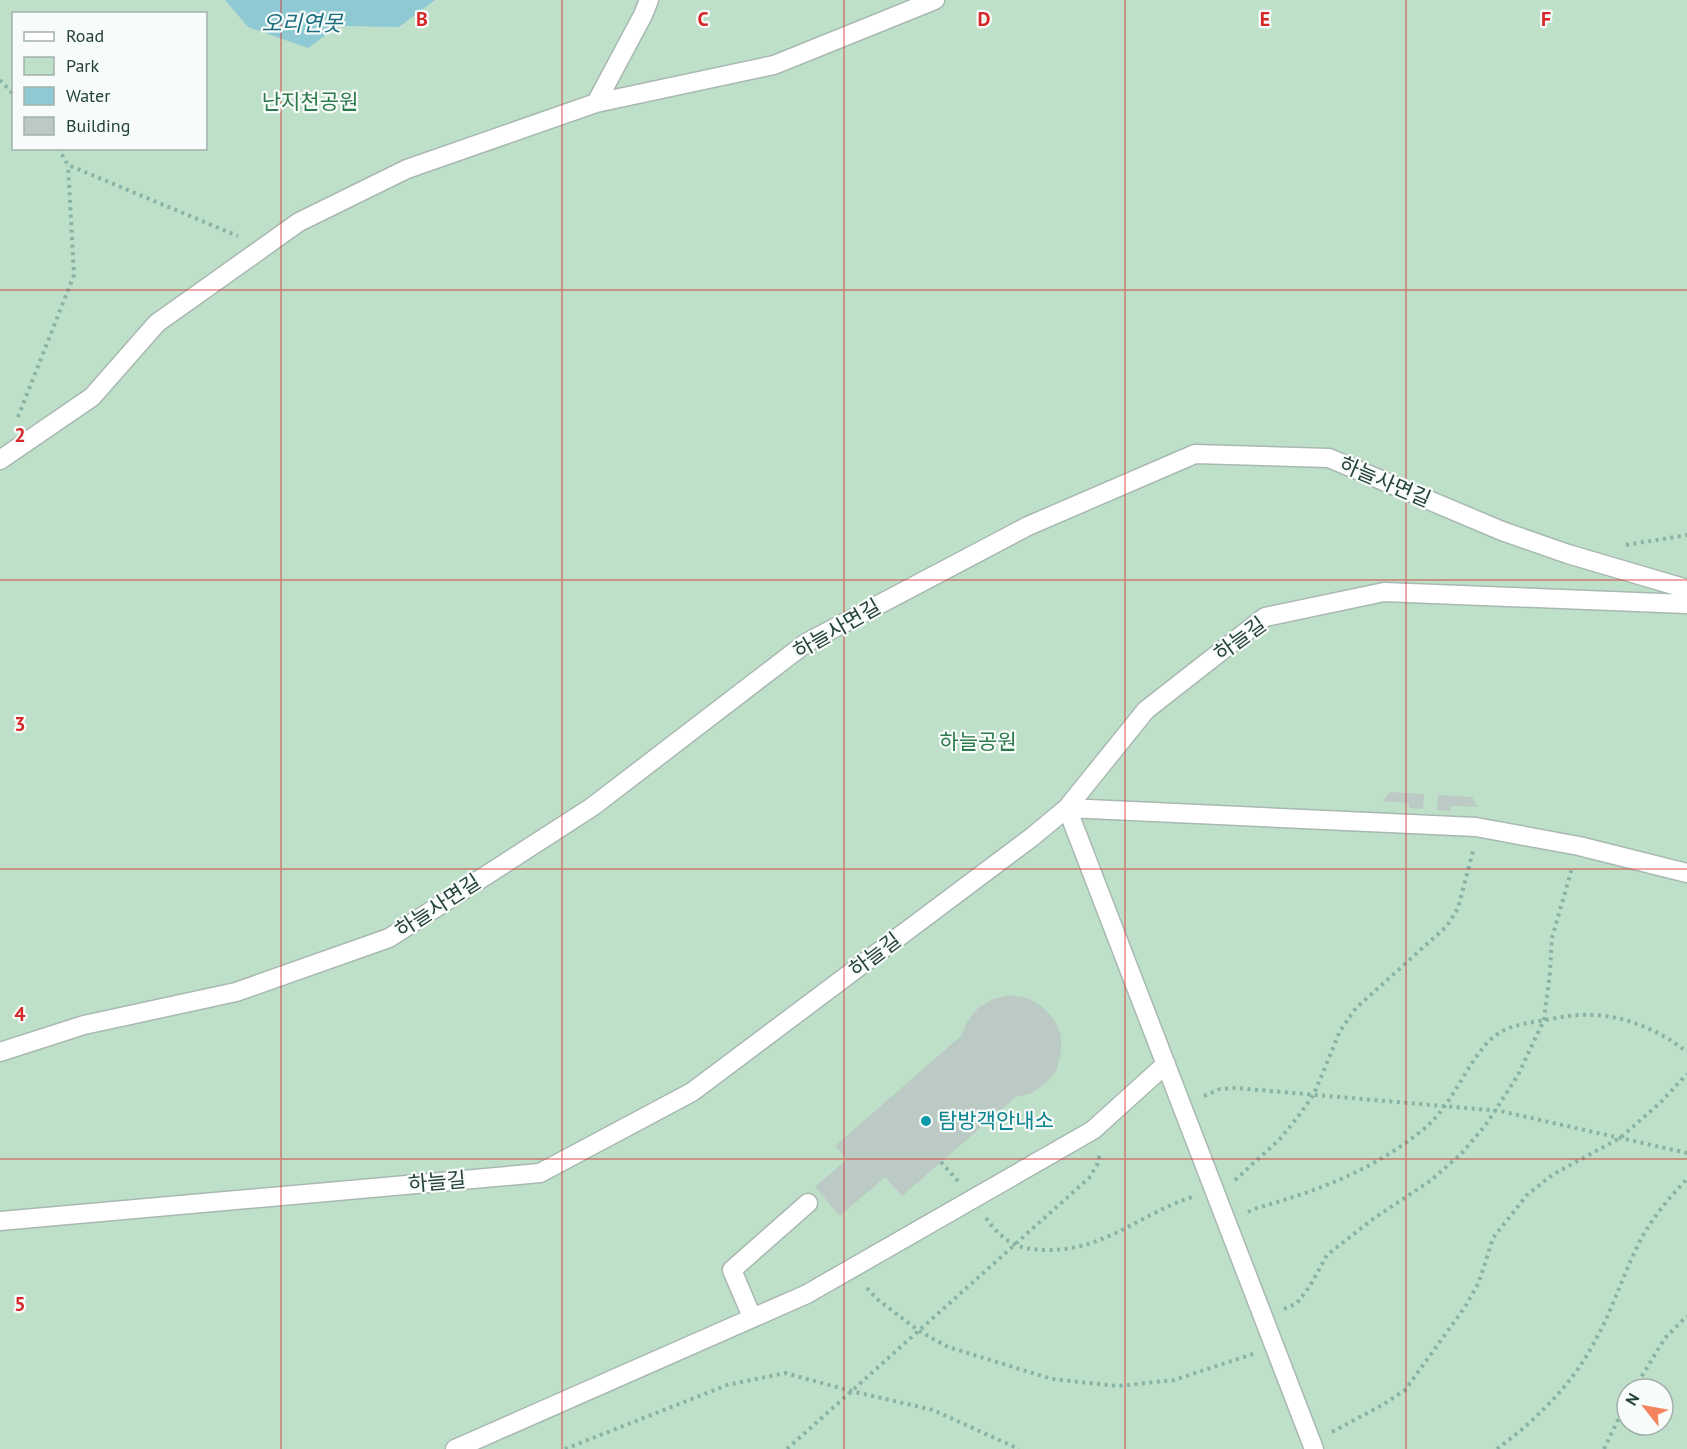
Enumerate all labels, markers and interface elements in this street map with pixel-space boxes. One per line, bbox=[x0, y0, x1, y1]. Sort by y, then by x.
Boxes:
text: B bbox=[416, 6, 428, 32]
text: C bbox=[697, 6, 709, 32]
text: D bbox=[978, 6, 991, 32]
text: E bbox=[1260, 6, 1270, 32]
text: F bbox=[1541, 6, 1551, 32]
water label: 오리연못 bbox=[262, 9, 344, 37]
legend bbox=[12, 12, 207, 150]
text: Road bbox=[66, 24, 104, 47]
text: Park bbox=[66, 54, 99, 77]
text: Water bbox=[66, 84, 110, 107]
park label: 난지천공원 bbox=[262, 88, 358, 115]
text: Building bbox=[66, 114, 130, 137]
text: 2 bbox=[14, 422, 26, 448]
street label: 하늘사면길 bbox=[1335, 450, 1435, 513]
street label: 하늘사면길 bbox=[788, 593, 885, 664]
street label: 하늘길 bbox=[1208, 611, 1271, 667]
text: 3 bbox=[14, 711, 26, 737]
park label: 하늘공원 bbox=[939, 728, 1017, 755]
street label: 하늘사면길 bbox=[390, 868, 486, 943]
street label: 하늘길 bbox=[843, 926, 906, 983]
text: 4 bbox=[14, 1001, 26, 1027]
place label: 탐방객안내소 bbox=[938, 1107, 1054, 1134]
marker: 탐방객안내소 bbox=[919, 1114, 933, 1128]
street label: 하늘길 bbox=[407, 1166, 467, 1197]
text: 5 bbox=[14, 1291, 26, 1317]
north arrow bbox=[1615, 1377, 1675, 1437]
text: N bbox=[1621, 1390, 1643, 1409]

